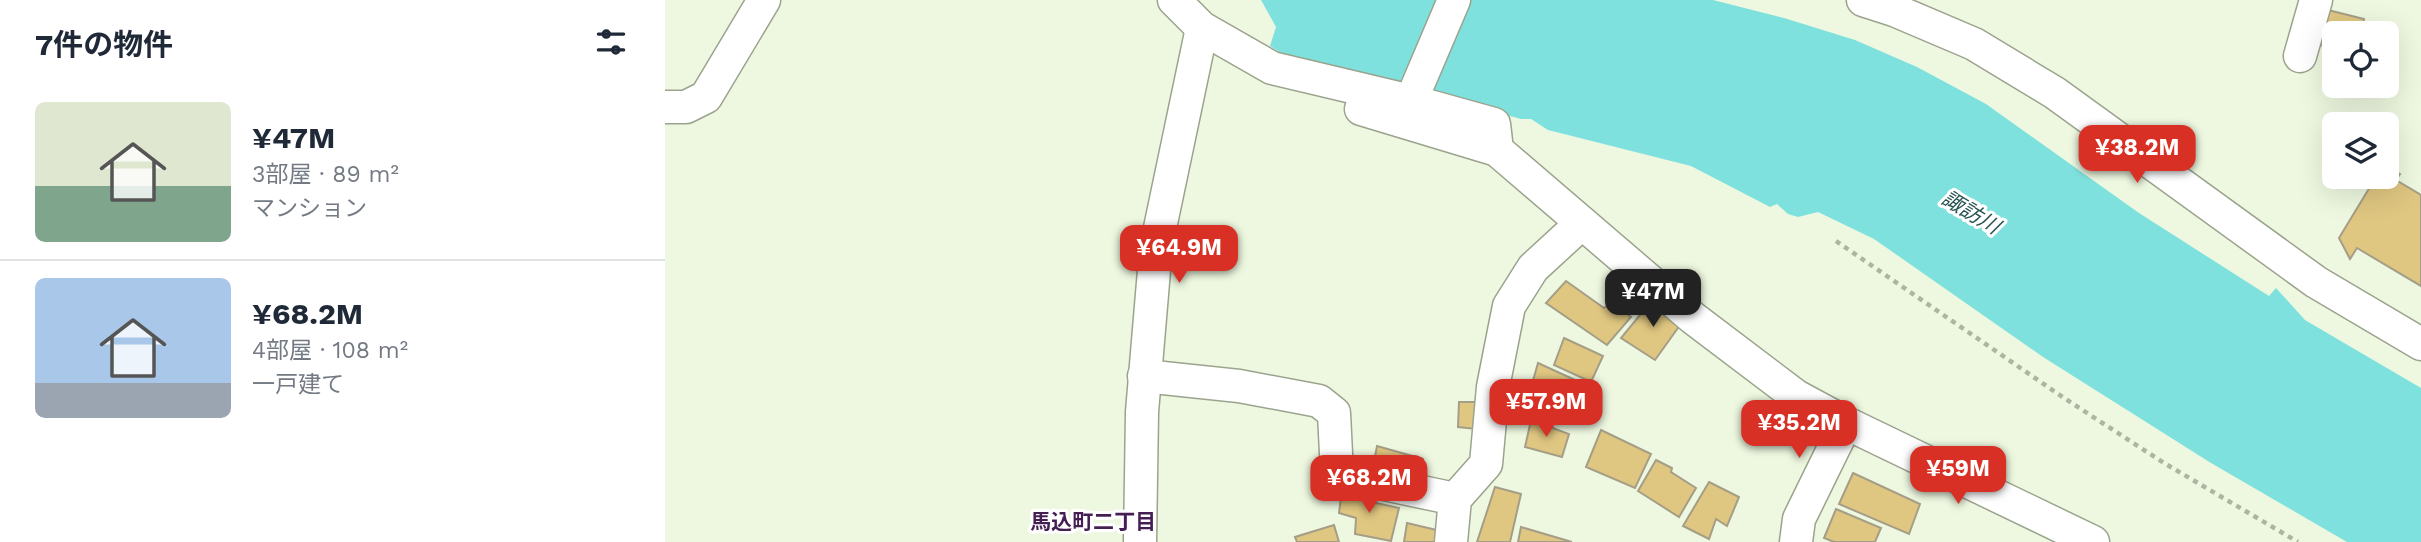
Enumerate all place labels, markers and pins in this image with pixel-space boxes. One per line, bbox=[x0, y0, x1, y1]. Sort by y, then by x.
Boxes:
pin: ¥38.2M bbox=[2080, 125, 2194, 185]
pin: ¥64.9M bbox=[1122, 226, 1236, 285]
pin: ¥47M bbox=[1612, 270, 1694, 329]
pin: ¥57.9M bbox=[1489, 380, 1603, 439]
pin: ¥35.2M bbox=[1742, 400, 1856, 460]
pin: ¥59M bbox=[1917, 447, 1999, 506]
pin: ¥68.2M bbox=[1312, 456, 1426, 515]

